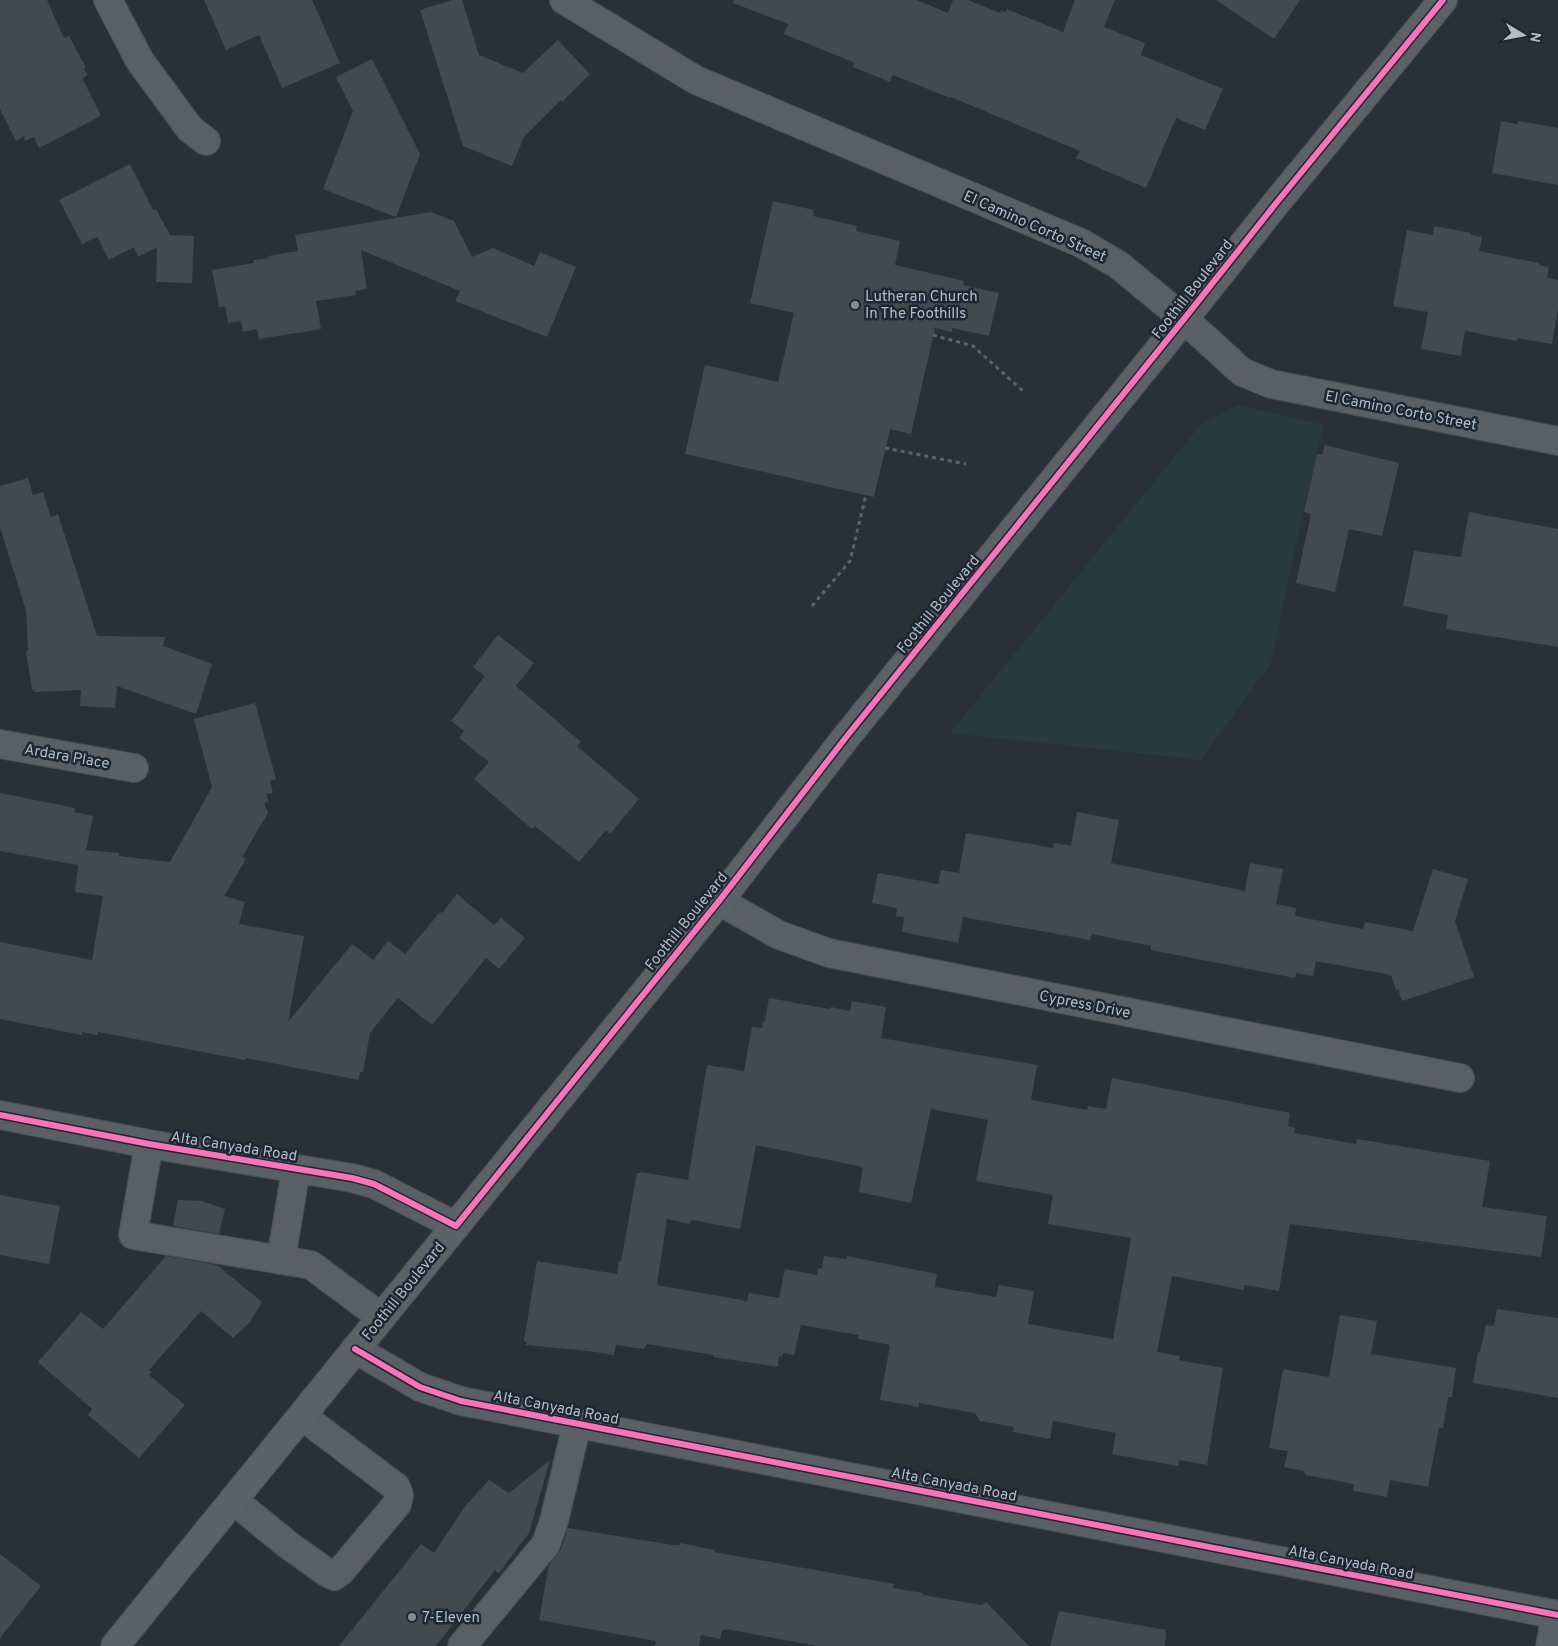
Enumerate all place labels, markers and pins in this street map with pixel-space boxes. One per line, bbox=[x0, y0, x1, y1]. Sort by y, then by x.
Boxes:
place label: Lutheran Church In The Foothills bbox=[865, 288, 978, 324]
marker: Lutheran Church In The Foothills bbox=[849, 299, 861, 311]
place label: 7-Eleven bbox=[422, 1609, 480, 1628]
marker: 7-Eleven bbox=[406, 1611, 418, 1623]

